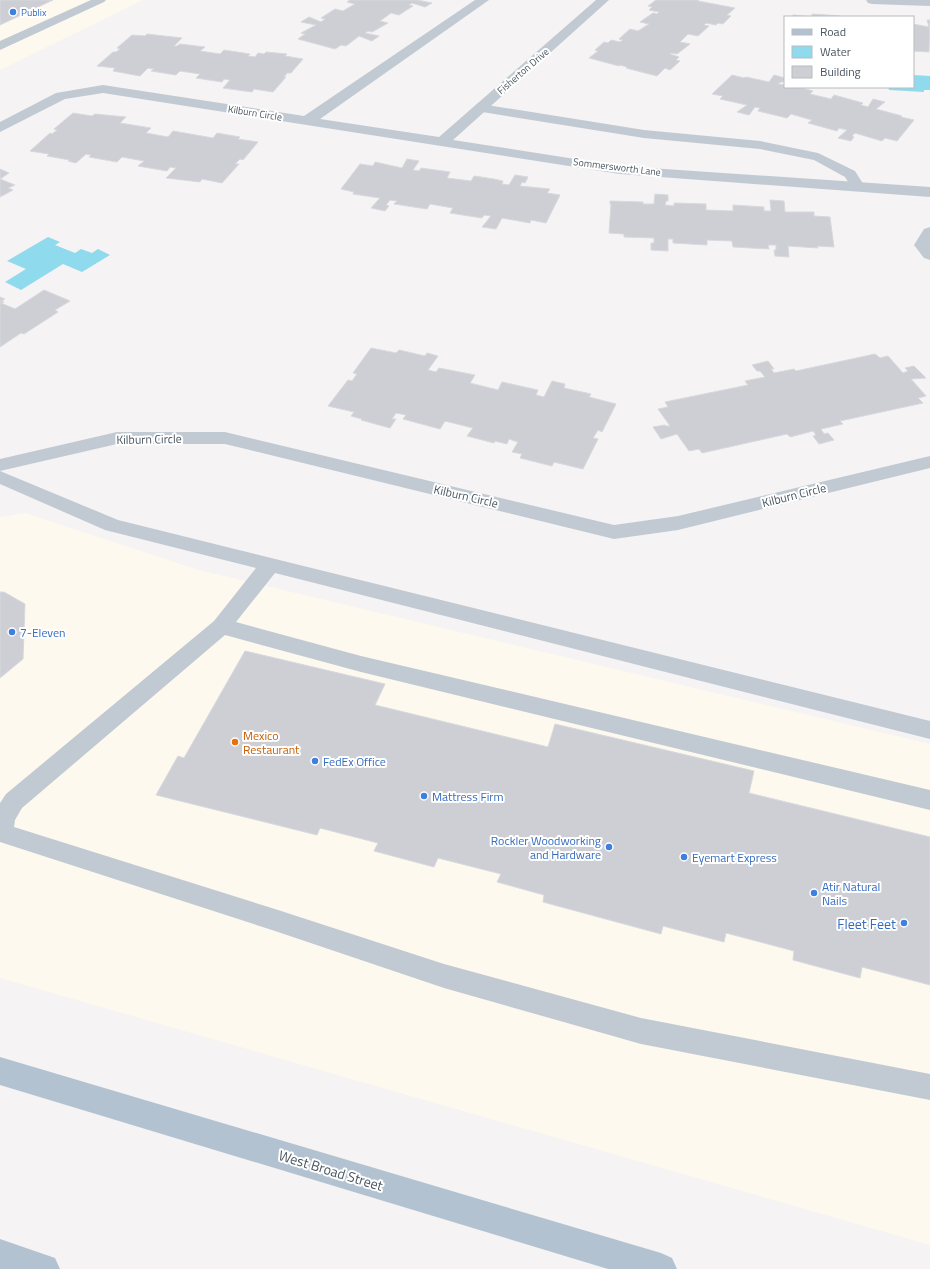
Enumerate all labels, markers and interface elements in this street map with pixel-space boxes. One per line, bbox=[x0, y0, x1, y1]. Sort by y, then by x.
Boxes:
place label: Publix bbox=[21, 5, 47, 20]
marker: Publix bbox=[8, 7, 18, 17]
legend bbox=[784, 16, 914, 88]
text: Road bbox=[820, 22, 846, 41]
text: Water bbox=[820, 42, 851, 61]
street label: Fisherton Drive bbox=[494, 44, 552, 98]
text: Building bbox=[820, 62, 861, 81]
street label: Kilburn Circle bbox=[227, 101, 283, 125]
street label: Sommersworth Lane bbox=[572, 154, 662, 180]
street label: Kilburn Circle bbox=[116, 429, 182, 449]
street label: Kilburn Circle bbox=[760, 478, 828, 512]
street label: Kilburn Circle bbox=[432, 479, 500, 513]
place label: 7-Eleven bbox=[20, 623, 66, 642]
marker: 7-Eleven bbox=[7, 627, 17, 637]
place label: Mexico Restaurant bbox=[243, 726, 300, 759]
marker: Mexico Restaurant bbox=[230, 737, 240, 747]
place label: FedEx Office bbox=[323, 752, 386, 771]
marker: FedEx Office bbox=[310, 756, 320, 766]
place label: Mattress Firm bbox=[432, 787, 504, 806]
marker: Mattress Firm bbox=[419, 791, 429, 801]
place label: Rockler Woodworking and Hardware bbox=[491, 831, 601, 864]
marker: Rockler Woodworking and Hardware bbox=[604, 842, 614, 852]
place label: Eyemart Express bbox=[692, 848, 777, 867]
marker: Eyemart Express bbox=[679, 852, 689, 862]
place label: Atir Natural Nails bbox=[822, 877, 880, 910]
marker: Atir Natural Nails bbox=[809, 888, 819, 898]
place label: Fleet Feet bbox=[837, 913, 896, 934]
marker: Fleet Feet bbox=[899, 918, 909, 928]
street label: West Broad Street bbox=[276, 1144, 386, 1196]

